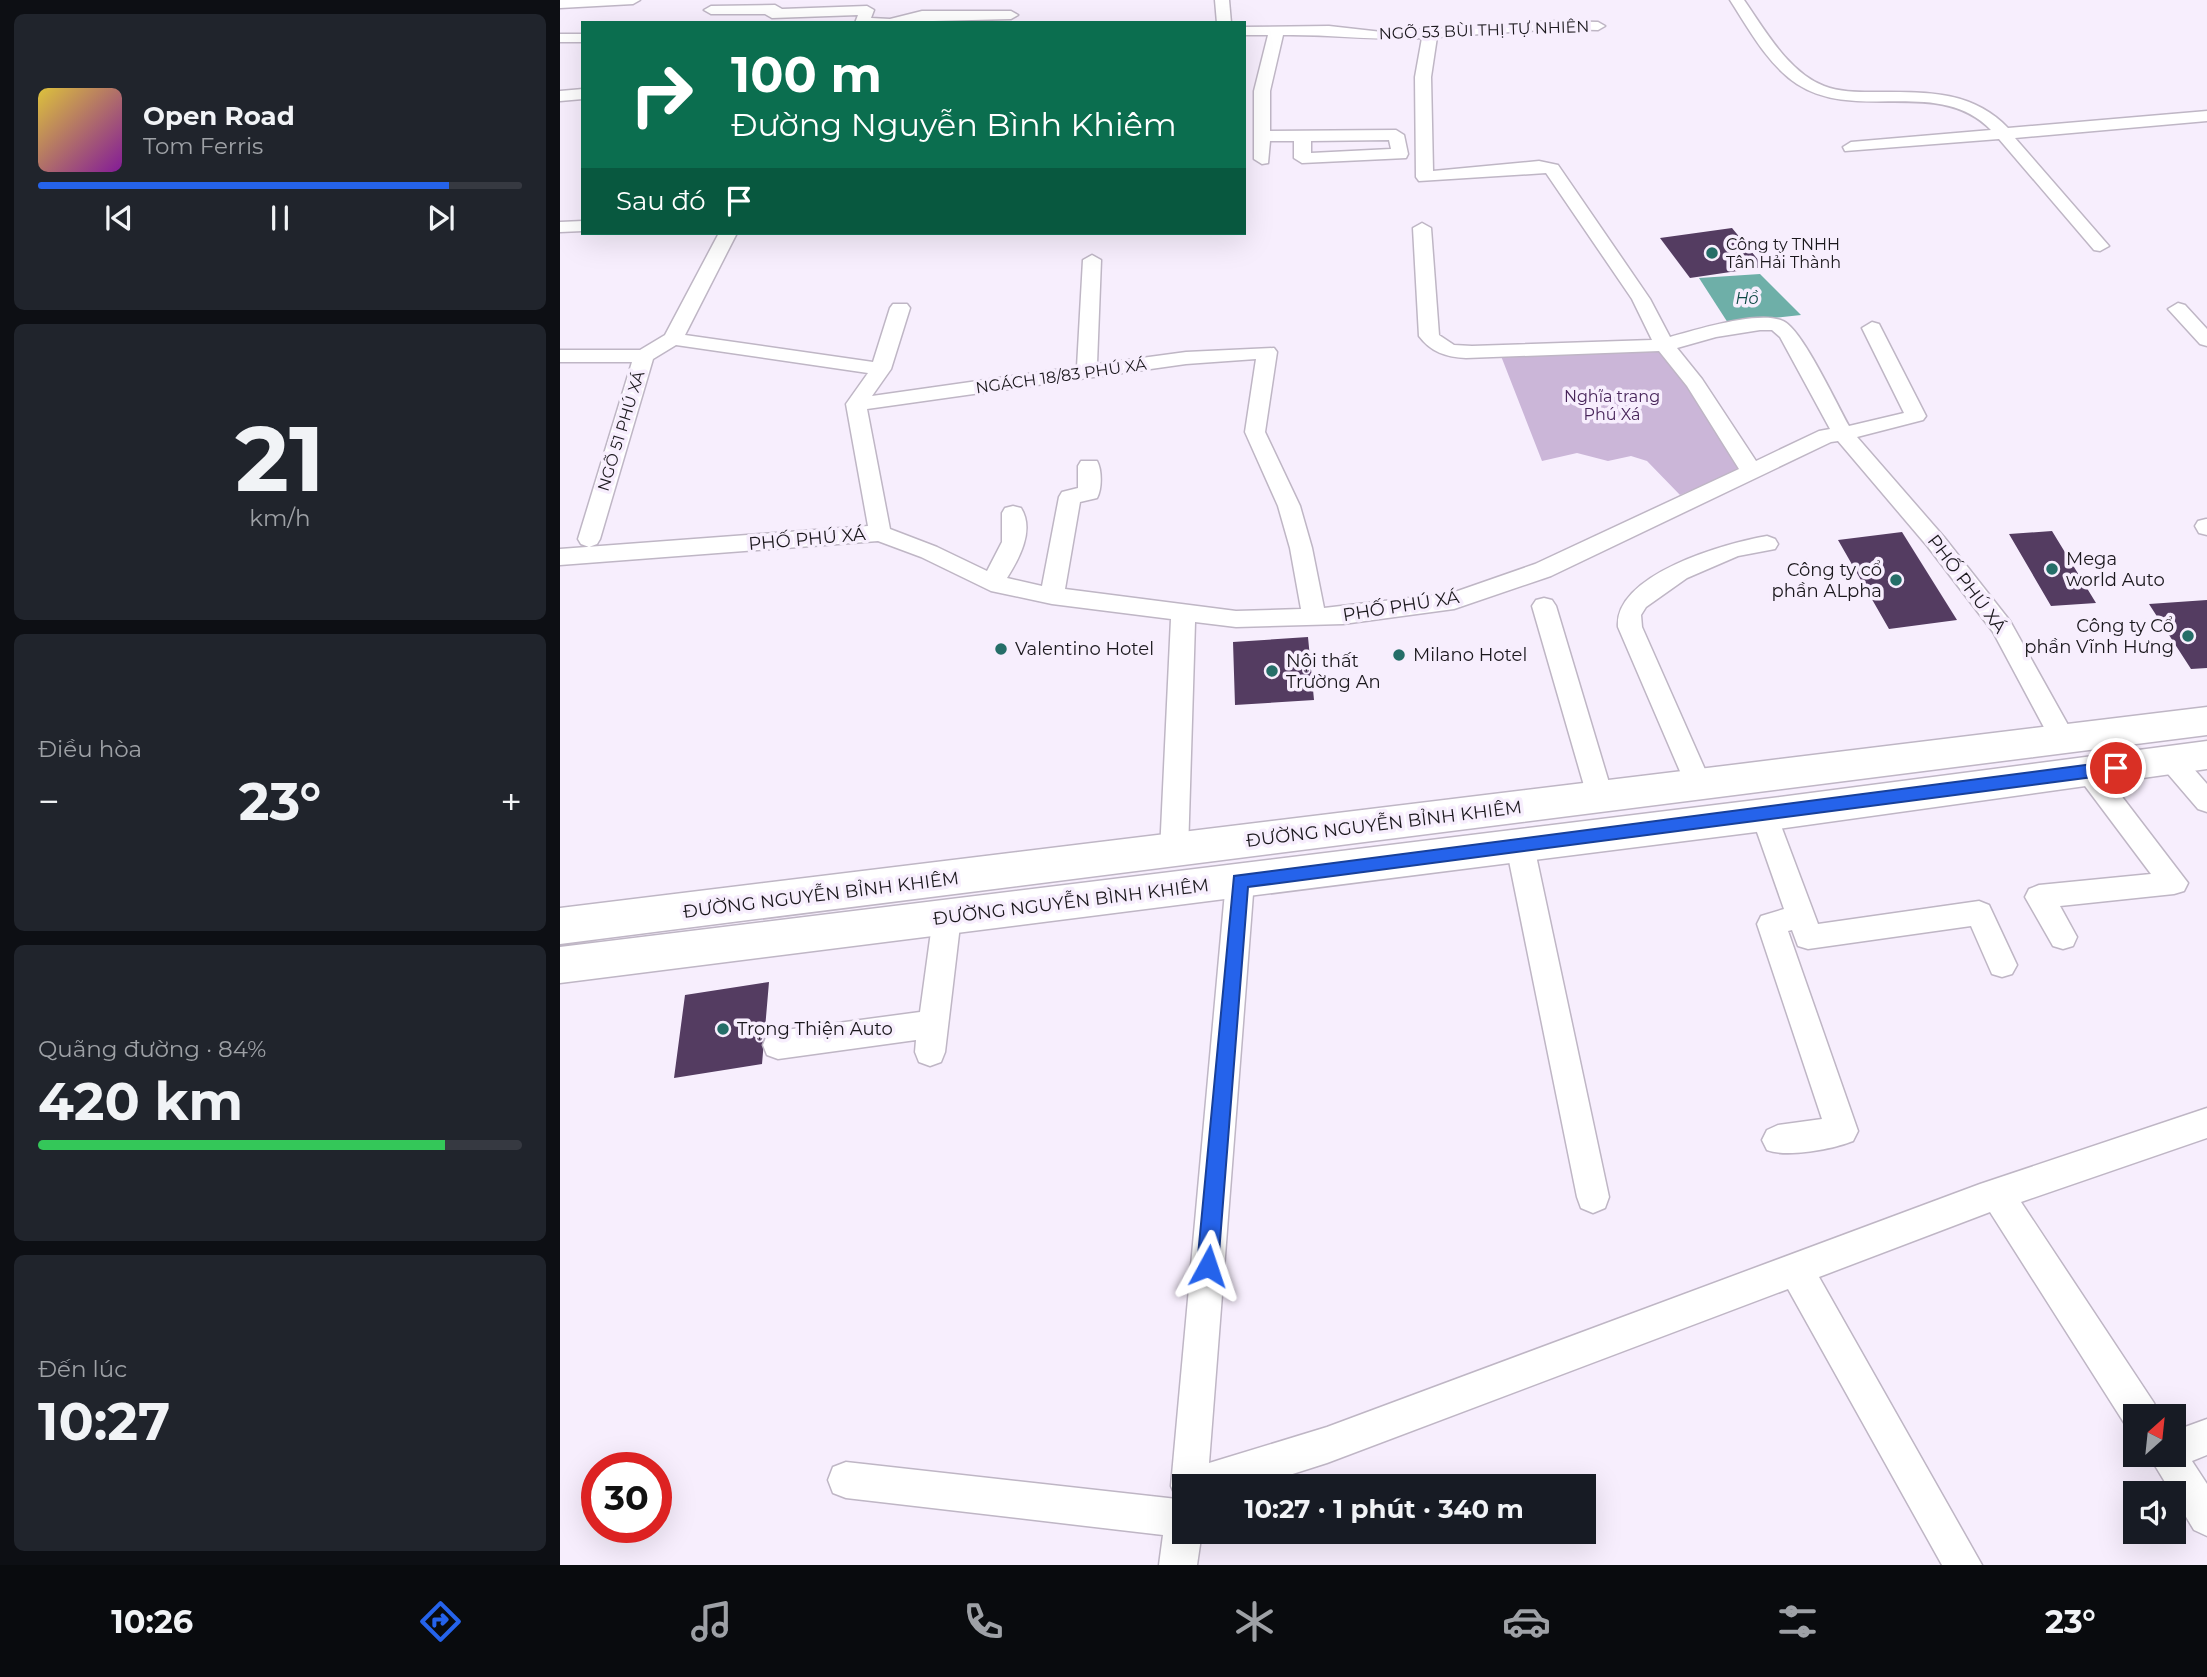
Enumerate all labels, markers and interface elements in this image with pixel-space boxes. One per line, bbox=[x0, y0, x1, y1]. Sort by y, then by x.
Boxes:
street label: NGÕ 53 BÙI THỊ TỰ NHIÊN bbox=[1378, 17, 1590, 43]
text: 100 m bbox=[731, 45, 882, 104]
icon: right bbox=[616, 49, 707, 140]
text: Open Road bbox=[143, 100, 295, 132]
text: Đường Nguyễn Bình Khiêm bbox=[731, 105, 1177, 144]
text: Tom Ferris bbox=[143, 132, 263, 160]
icon: arrive bbox=[720, 182, 758, 220]
text: Sau đó bbox=[616, 185, 706, 217]
icon: previous bbox=[100, 199, 138, 237]
icon: pause bbox=[261, 199, 299, 237]
icon: next bbox=[422, 199, 460, 237]
place label: Công ty TNHH Tân Hải Thành bbox=[1726, 235, 1841, 272]
marker: Công ty TNHH Tân Hải Thành bbox=[1704, 245, 1720, 261]
water label: Hồ bbox=[1735, 289, 1759, 308]
street label: NGÁCH 18/83 PHÚ XÁ bbox=[974, 355, 1148, 397]
street label: NGÕ 51 PHÚ XÁ bbox=[594, 368, 648, 493]
park label: Nghĩa trang Phú Xá bbox=[1564, 387, 1660, 424]
text: 21 bbox=[235, 403, 325, 514]
text: km/h bbox=[249, 504, 311, 532]
street label: PHỐ PHÚ XÁ bbox=[747, 522, 867, 555]
street label: PHỐ PHÚ XÁ bbox=[1923, 530, 2012, 638]
place label: Mega world Auto bbox=[2066, 548, 2165, 591]
place label: Công ty cổ phần ALpha bbox=[1772, 559, 1882, 602]
marker: Mega world Auto bbox=[2044, 561, 2060, 577]
marker: Công ty cổ phần ALpha bbox=[1888, 572, 1904, 588]
street label: PHỐ PHÚ XÁ bbox=[1341, 585, 1461, 626]
place label: Công ty Cổ phần Vĩnh Hưng bbox=[2024, 615, 2174, 658]
marker: Công ty Cổ phần Vĩnh Hưng bbox=[2180, 628, 2196, 644]
place label: Valentino Hotel bbox=[1015, 638, 1154, 660]
marker: Valentino Hotel bbox=[993, 641, 1009, 657]
place label: Milano Hotel bbox=[1413, 644, 1527, 666]
marker: Milano Hotel bbox=[1391, 647, 1407, 663]
place label: Nội thất Trường An bbox=[1286, 650, 1381, 693]
marker: Nội thất Trường An bbox=[1264, 663, 1280, 679]
text: Điều hòa bbox=[38, 735, 142, 763]
pin bbox=[2086, 738, 2146, 798]
icon: arrive bbox=[2097, 749, 2135, 787]
text: 23° bbox=[239, 770, 321, 833]
text: − bbox=[38, 778, 60, 825]
text: + bbox=[500, 778, 522, 825]
street label: ĐƯỜNG NGUYỄN BỈNH KHIÊM bbox=[1244, 794, 1523, 852]
street label: ĐƯỜNG NGUYỄN BỈNH KHIÊM bbox=[681, 865, 960, 923]
street label: ĐƯỜNG NGUYỄN BÌNH KHIÊM bbox=[931, 872, 1210, 930]
place label: Trọng Thiện Auto bbox=[737, 1018, 893, 1040]
marker: Trọng Thiện Auto bbox=[715, 1021, 731, 1037]
text: Quãng đường · 84% bbox=[38, 1035, 266, 1063]
text: 420 km bbox=[38, 1070, 243, 1133]
position arrow bbox=[1171, 1229, 1245, 1303]
text: Đến lúc bbox=[38, 1355, 127, 1383]
text: 10:27 bbox=[38, 1390, 170, 1453]
north arrow bbox=[2123, 1404, 2186, 1466]
map controls bbox=[2123, 1404, 2186, 1544]
speed limit sign: 30 bbox=[581, 1452, 672, 1543]
button: sound bbox=[2123, 1481, 2186, 1544]
text: 10:27 · 1 phút · 340 m bbox=[1244, 1493, 1524, 1525]
icon: directions bbox=[416, 1597, 465, 1646]
icon: music bbox=[687, 1597, 736, 1646]
icon: phone bbox=[959, 1597, 1008, 1646]
icon: climate bbox=[1230, 1597, 1279, 1646]
icon: car bbox=[1502, 1597, 1551, 1646]
icon: filters bbox=[1773, 1597, 1822, 1646]
text: 10:26 bbox=[111, 1602, 193, 1641]
text: 23° bbox=[2045, 1602, 2096, 1641]

